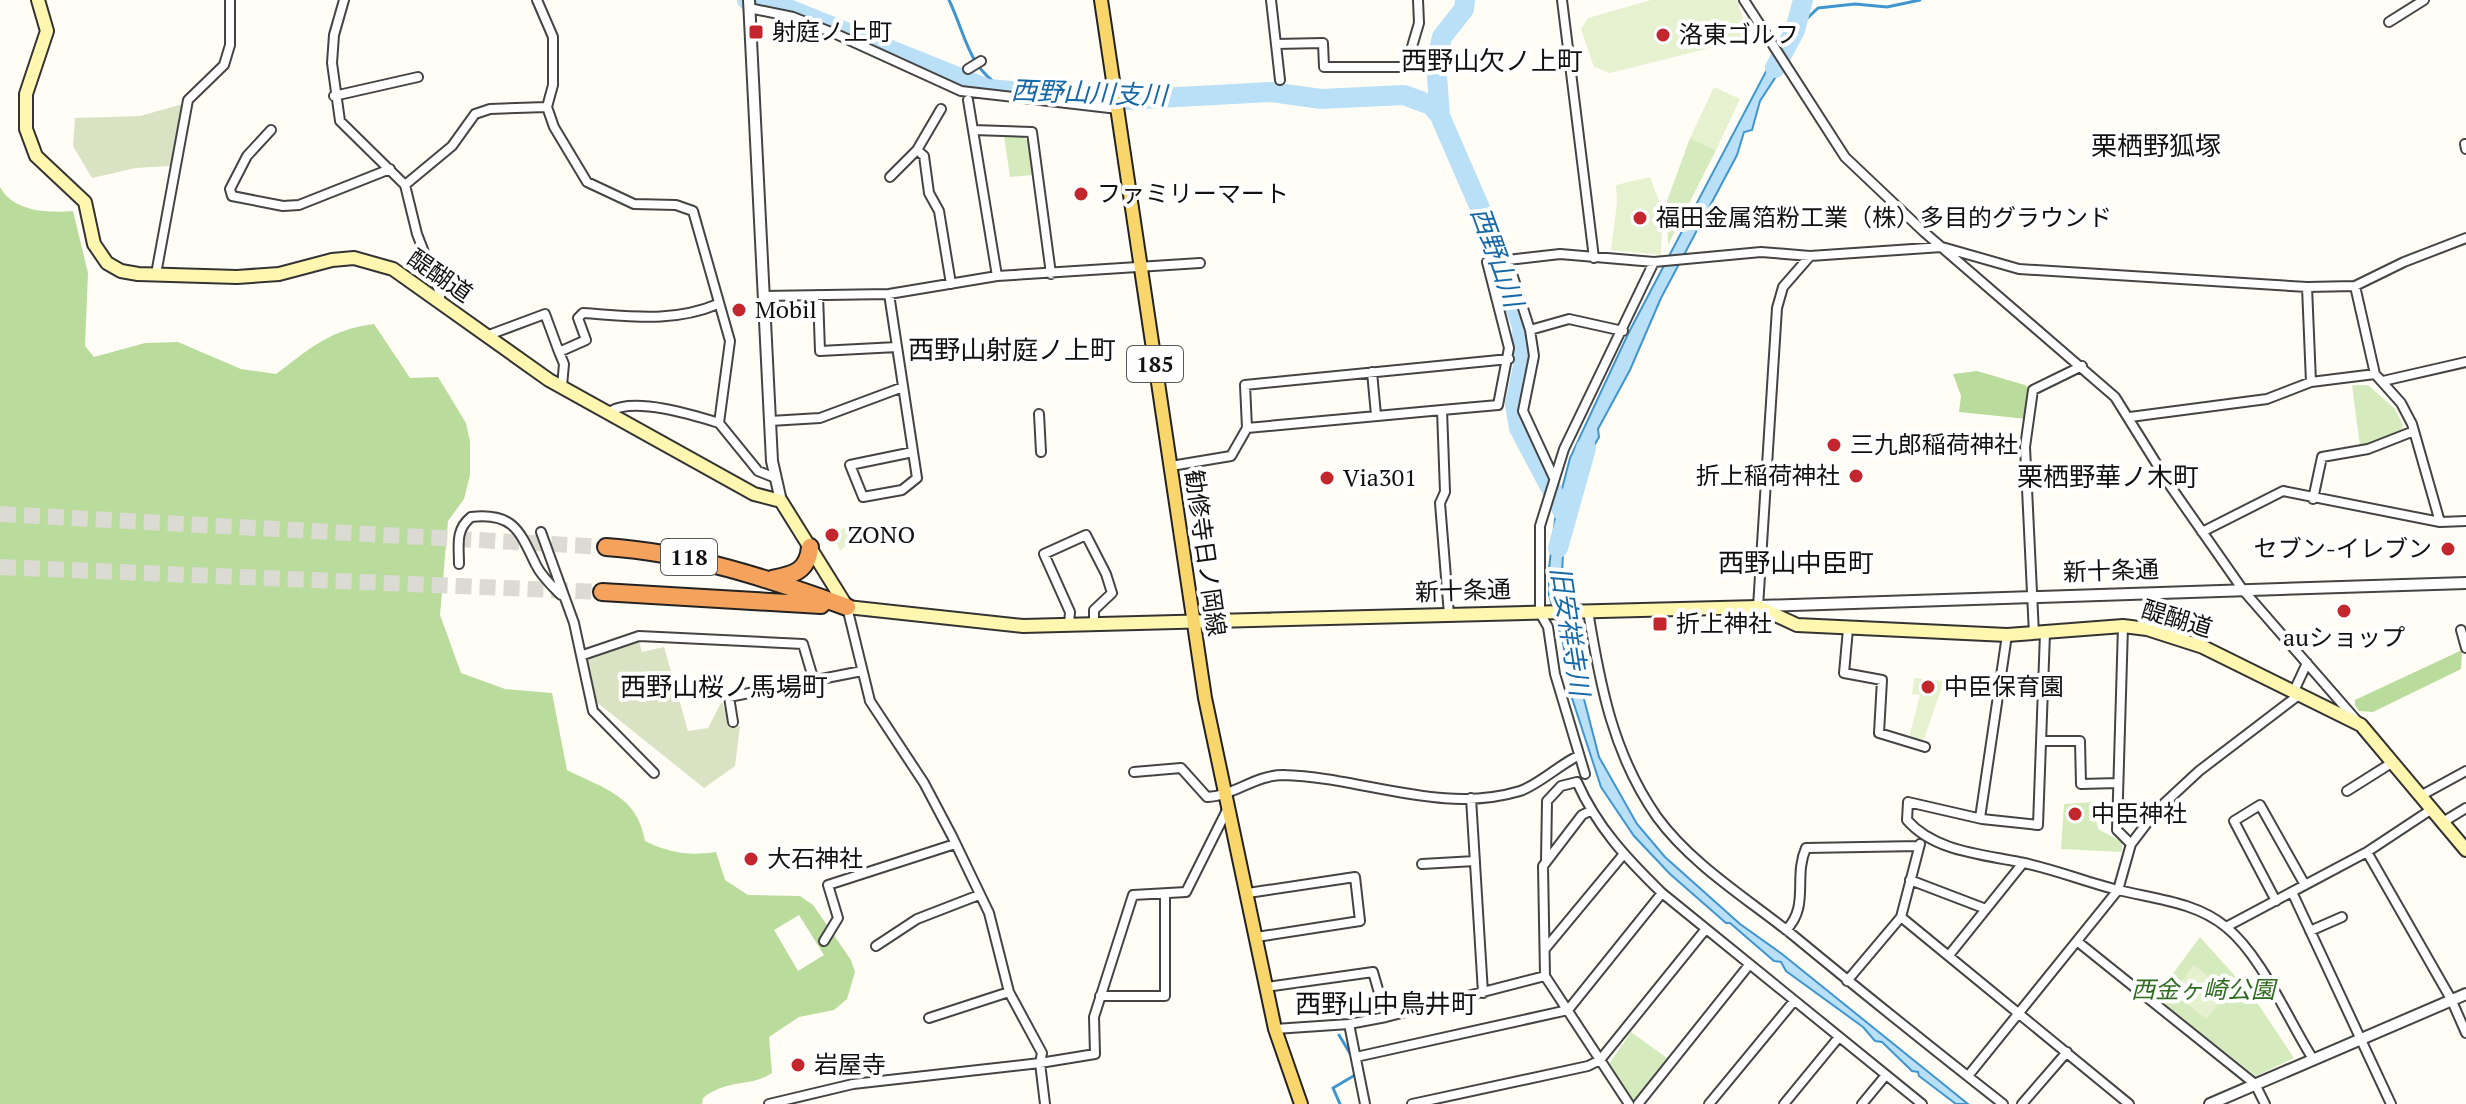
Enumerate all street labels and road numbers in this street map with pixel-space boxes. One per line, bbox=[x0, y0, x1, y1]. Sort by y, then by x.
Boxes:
street label: 醍醐道 bbox=[402, 241, 479, 309]
road number: 185 bbox=[1127, 346, 1183, 382]
street label: 勧修寺日ノ岡線 bbox=[1178, 467, 1234, 638]
road number: 118 bbox=[661, 539, 717, 575]
street label: 新十条通 bbox=[2062, 552, 2159, 588]
street label: 新十条通 bbox=[1414, 572, 1511, 608]
street label: 醍醐道 bbox=[2138, 592, 2216, 644]

